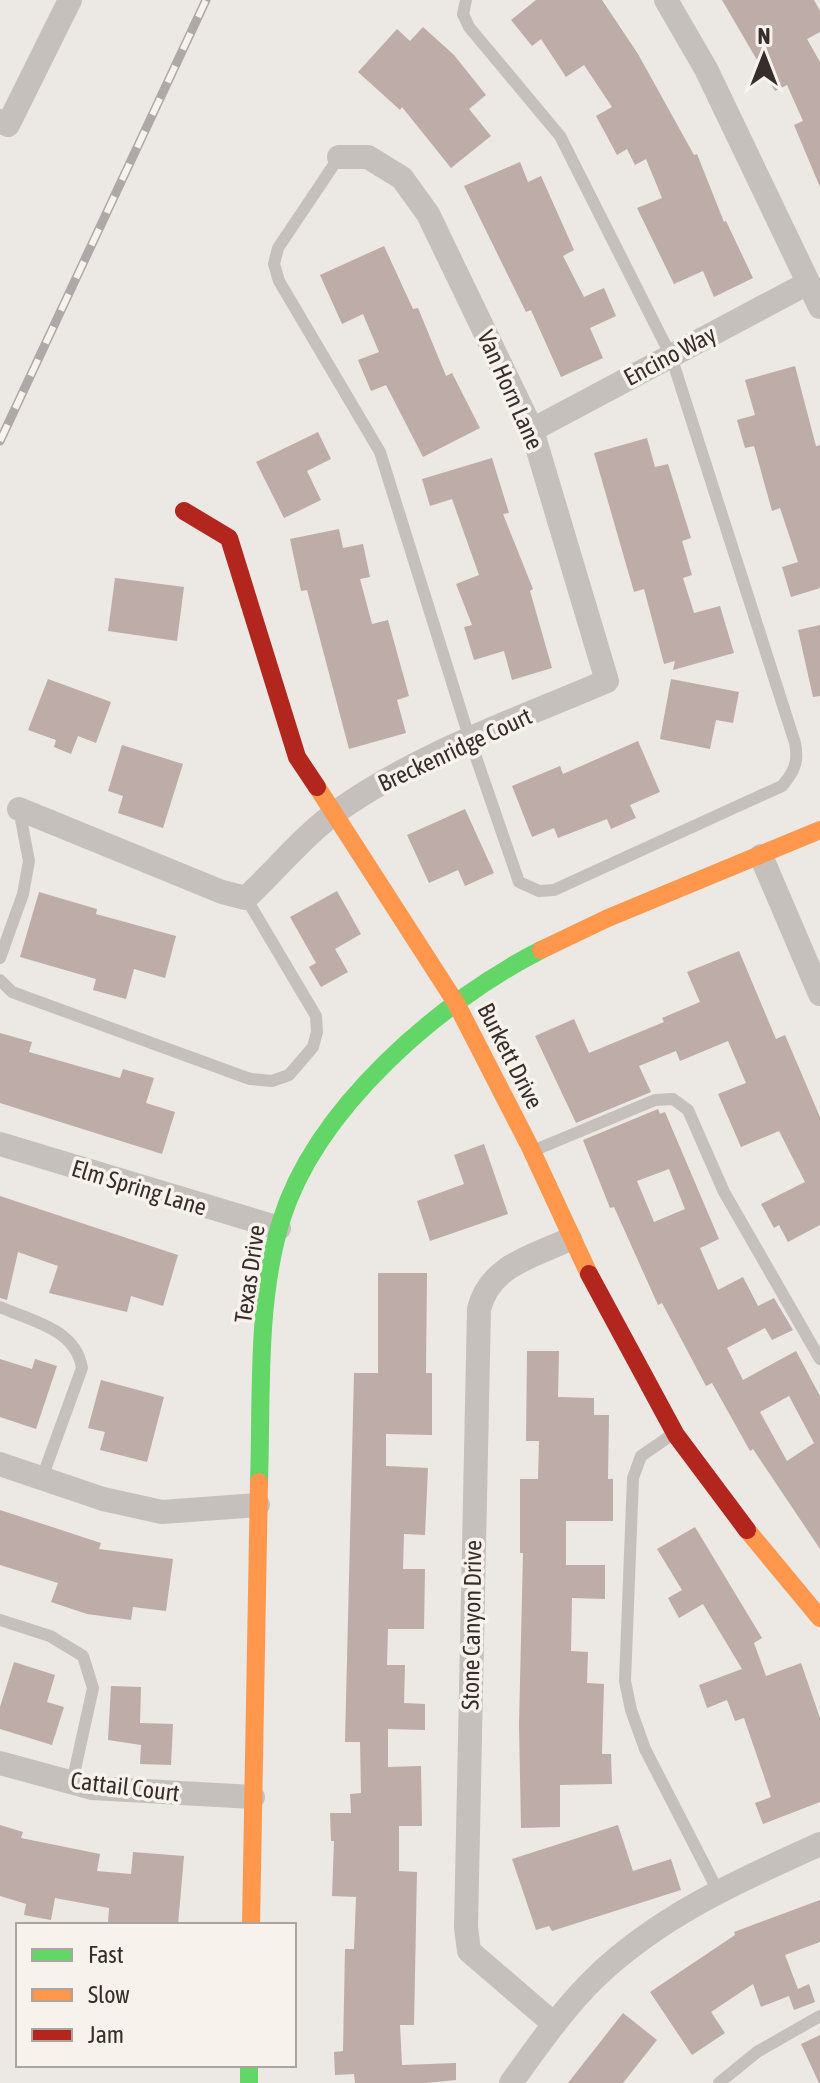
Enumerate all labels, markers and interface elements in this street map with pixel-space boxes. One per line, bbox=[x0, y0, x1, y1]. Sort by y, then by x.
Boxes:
north arrow bbox=[724, 16, 804, 96]
text: N bbox=[758, 23, 770, 49]
street label: Encino Way bbox=[619, 320, 720, 391]
street label: Van Horn Lane bbox=[472, 326, 549, 453]
street label: Breckenridge Court bbox=[374, 702, 536, 797]
street label: Burkett Drive bbox=[472, 999, 549, 1113]
street label: Elm Spring Lane bbox=[69, 1154, 210, 1221]
street label: Texas Drive bbox=[229, 1223, 270, 1325]
street label: Stone Canyon Drive bbox=[457, 1540, 486, 1710]
street label: Cattail Court bbox=[69, 1766, 181, 1807]
legend bbox=[16, 1923, 296, 2067]
text: Fast bbox=[88, 1941, 124, 1968]
text: Slow bbox=[88, 1981, 130, 2008]
text: Jam bbox=[88, 2021, 124, 2048]

